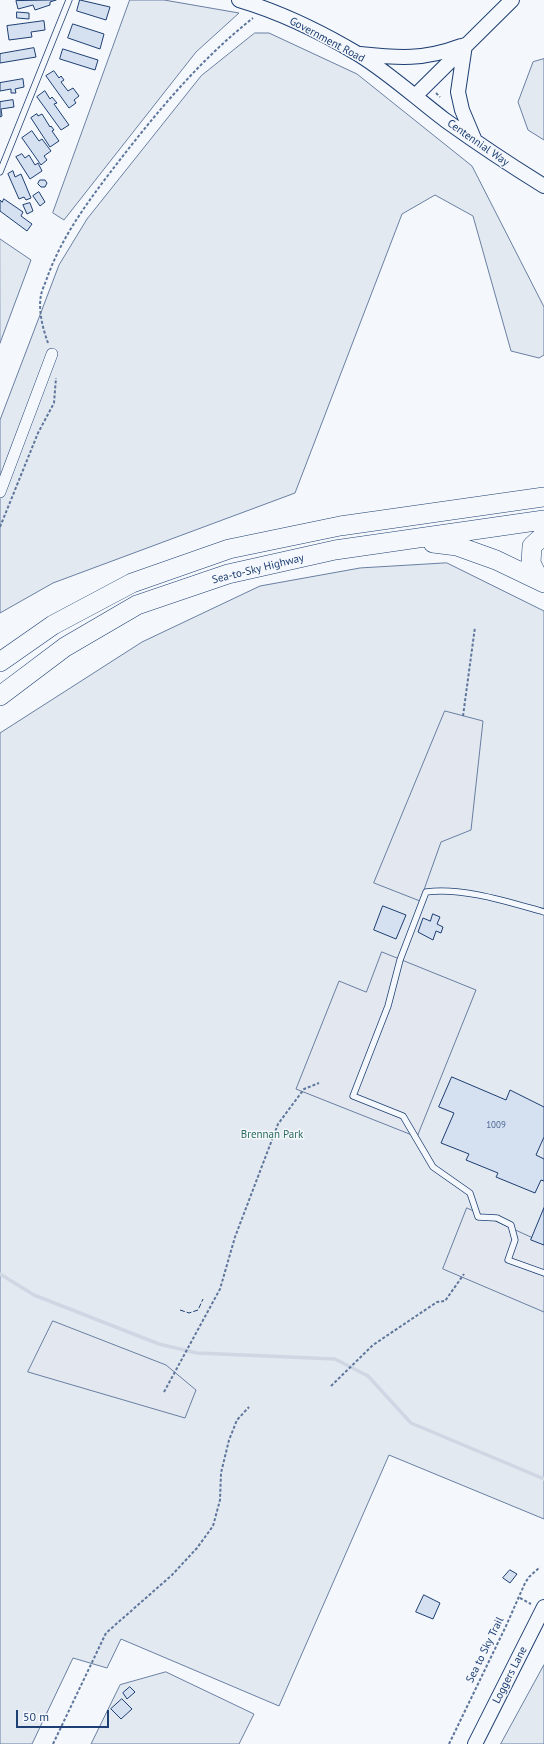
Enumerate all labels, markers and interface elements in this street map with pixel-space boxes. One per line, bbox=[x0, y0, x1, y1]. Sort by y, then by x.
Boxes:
street label: Government Road bbox=[287, 15, 367, 65]
street label: Centennial Way bbox=[445, 117, 511, 169]
street label: Sea-to-Sky Highway bbox=[211, 551, 305, 587]
house number: 1009 bbox=[486, 1120, 506, 1130]
park label: Brennan Park bbox=[241, 1128, 303, 1142]
street label: Sea to Sky Trail bbox=[463, 1615, 507, 1685]
street label: Loggers Lane bbox=[490, 1644, 530, 1706]
scale bar bbox=[18, 1702, 111, 1728]
text: 50 m bbox=[23, 1709, 49, 1724]

